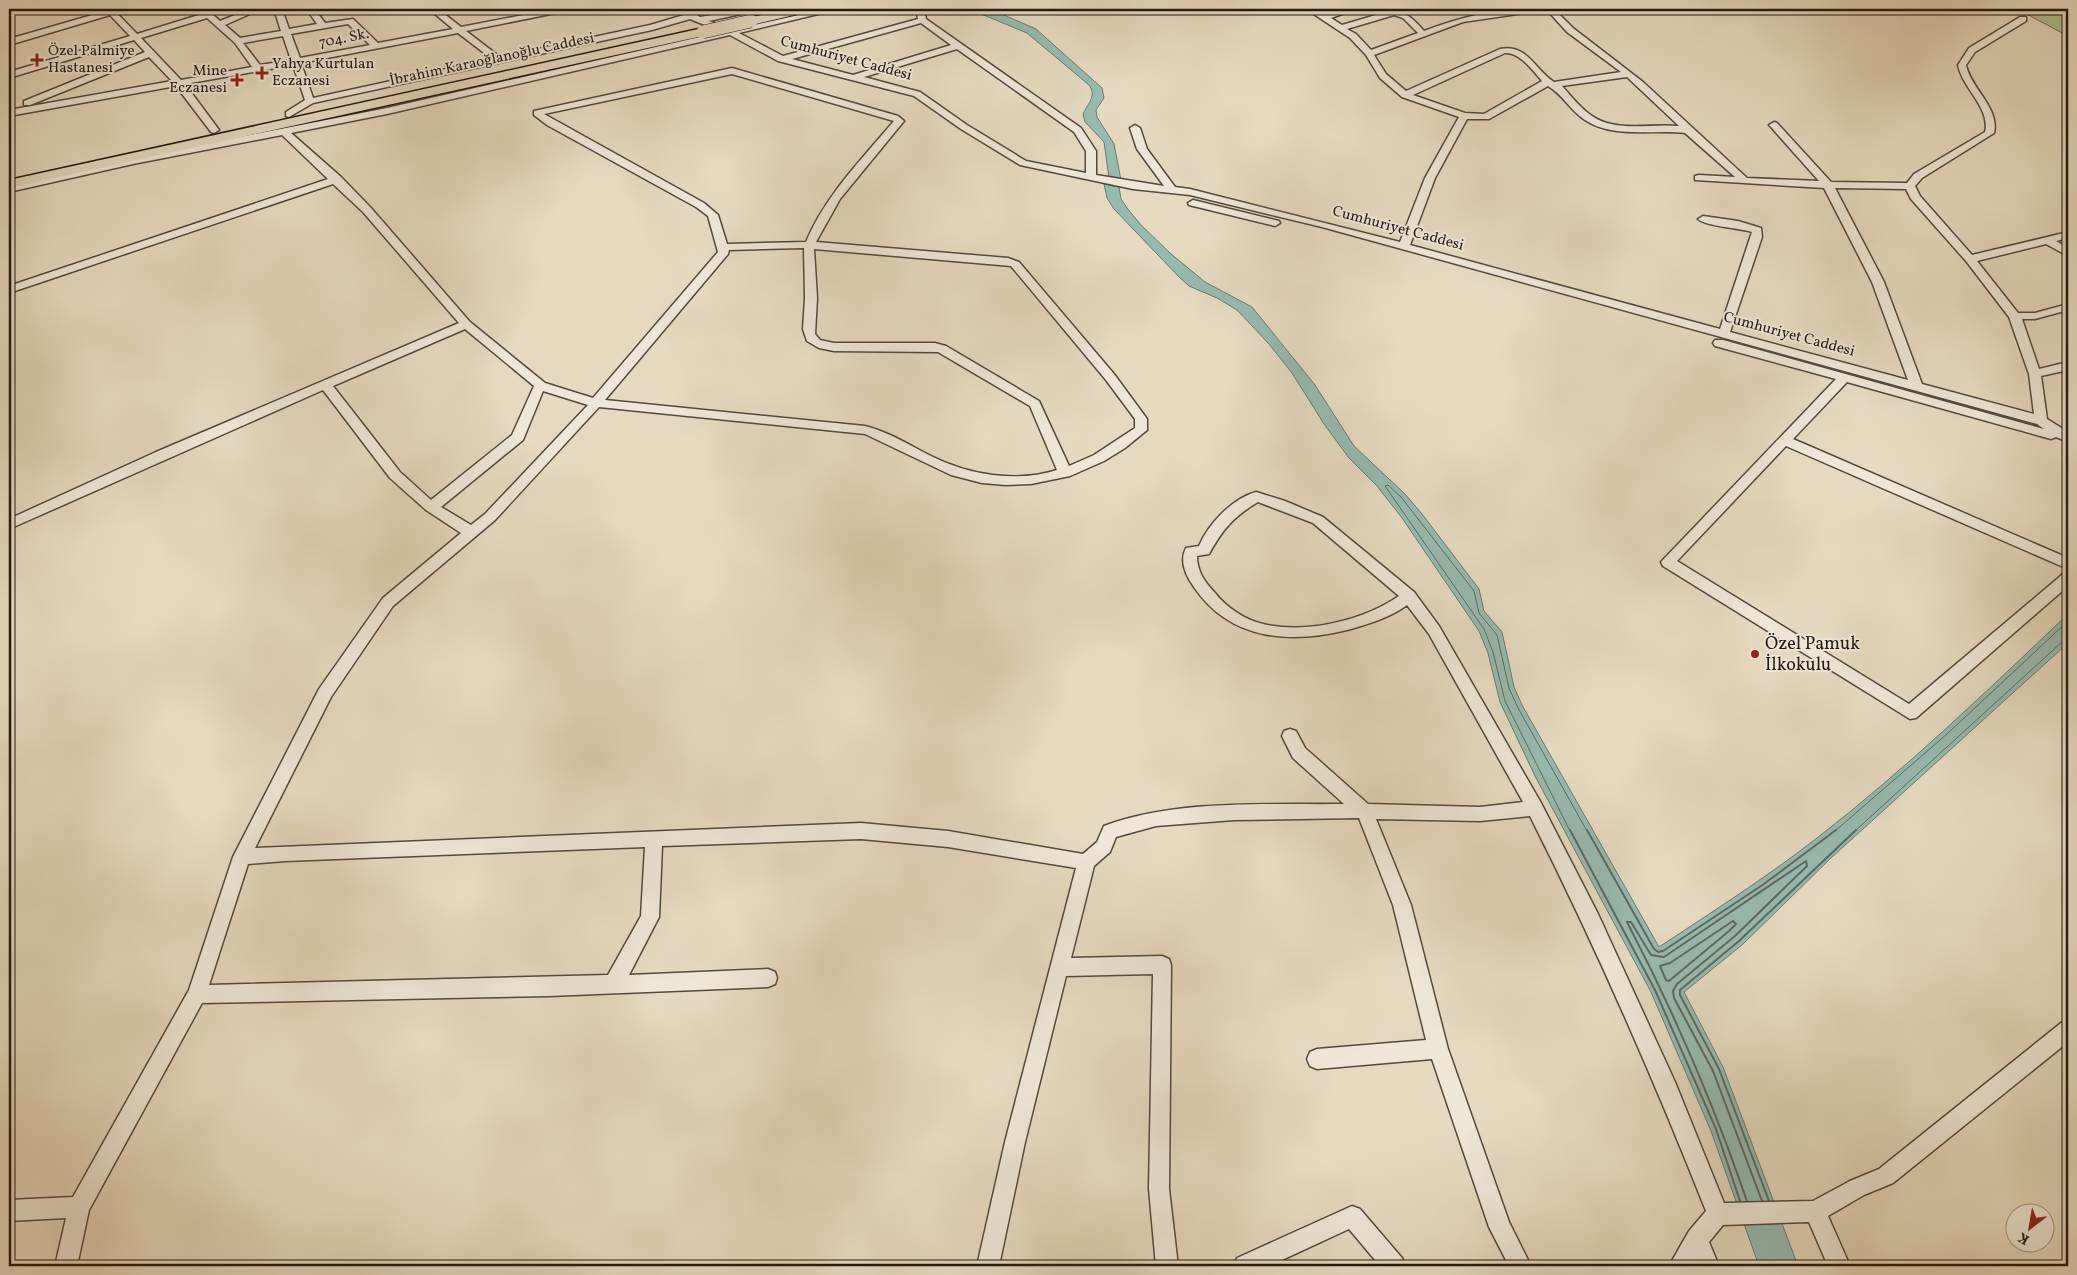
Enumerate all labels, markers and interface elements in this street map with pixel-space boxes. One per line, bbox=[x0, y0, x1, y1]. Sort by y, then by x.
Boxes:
street label: 704. Sk. bbox=[317, 24, 371, 54]
street label: İbrahim Karaoğlanoğlu Caddesi bbox=[388, 28, 596, 92]
street label: Cumhuriyet Caddesi bbox=[778, 31, 914, 87]
place label: Özel Palmiye Hastanesi bbox=[48, 41, 135, 79]
marker: Özel Palmiye Hastanesi bbox=[30, 53, 44, 67]
place label: Yahya Kurtulan Eczanesi bbox=[272, 54, 374, 92]
place label: Mine Eczanesi bbox=[169, 61, 227, 99]
marker: Yahya Kurtulan Eczanesi bbox=[256, 67, 268, 79]
marker: Mine Eczanesi bbox=[231, 74, 243, 86]
street label: Cumhuriyet Caddesi bbox=[1330, 201, 1466, 257]
street label: Cumhuriyet Caddesi bbox=[1721, 307, 1857, 363]
place label: Özel Pamuk İlkokulu bbox=[1765, 632, 1860, 678]
marker: Özel Pamuk İlkokulu bbox=[1749, 648, 1761, 660]
north arrow bbox=[2004, 1202, 2054, 1252]
text: K bbox=[2015, 1227, 2033, 1249]

